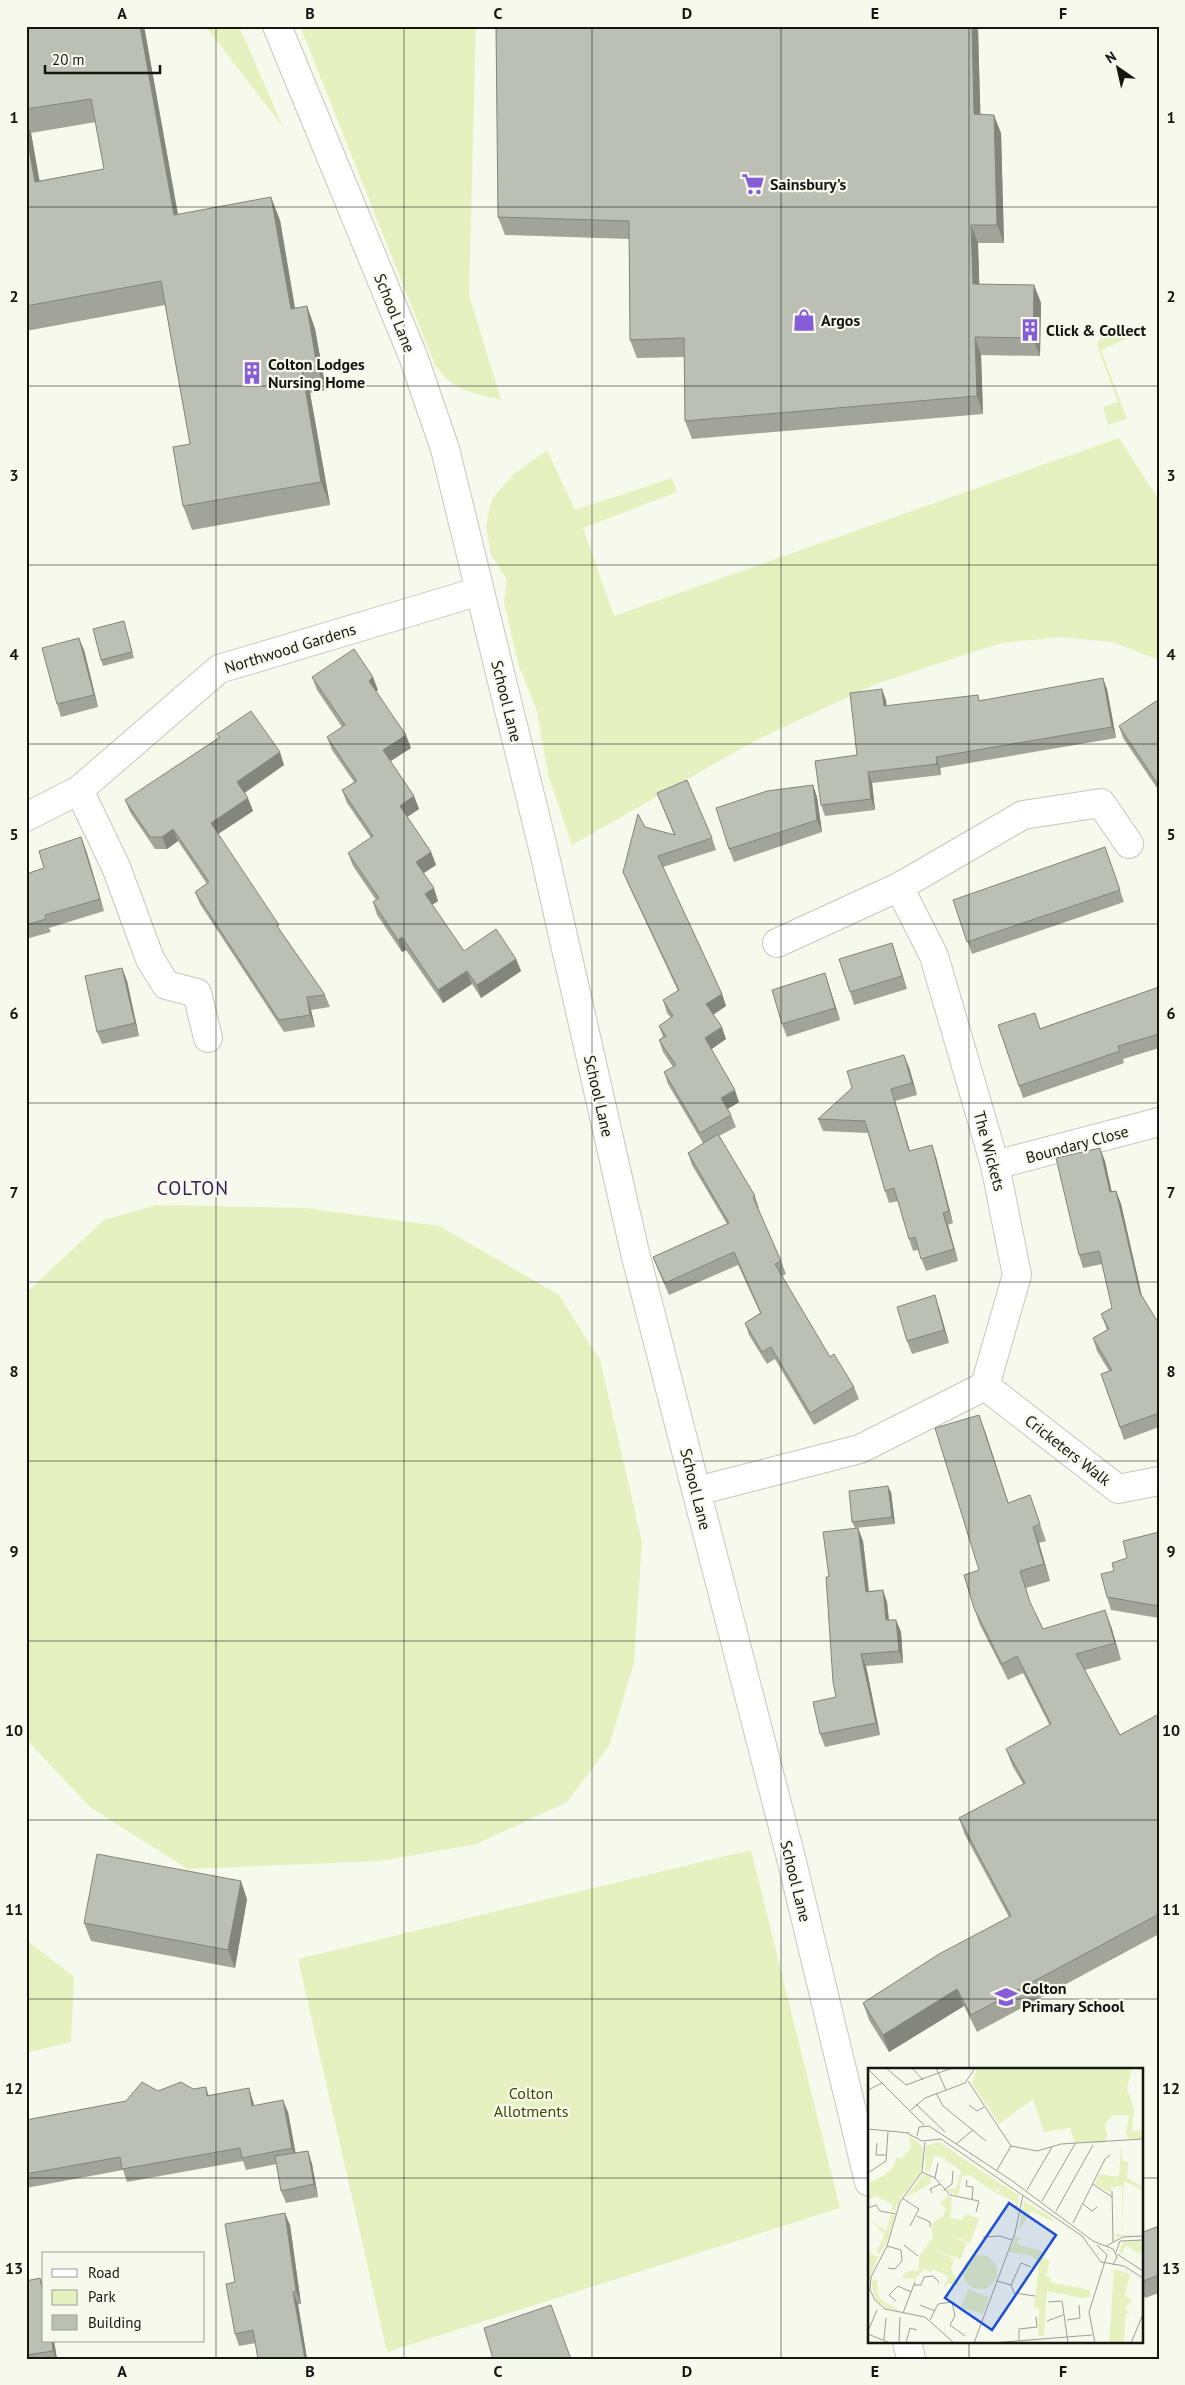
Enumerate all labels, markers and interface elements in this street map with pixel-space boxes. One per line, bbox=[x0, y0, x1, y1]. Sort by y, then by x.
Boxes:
text: A bbox=[117, 3, 127, 23]
text: B bbox=[305, 3, 315, 23]
text: C bbox=[494, 3, 503, 23]
text: D bbox=[682, 3, 692, 23]
text: E bbox=[871, 3, 879, 23]
text: F bbox=[1059, 3, 1067, 23]
scale bar bbox=[45, 42, 160, 74]
north arrow bbox=[1092, 42, 1142, 92]
text: N bbox=[1102, 47, 1120, 67]
text: 20 m bbox=[52, 50, 85, 69]
text: 1 bbox=[9, 107, 19, 127]
text: 1 bbox=[1166, 107, 1176, 127]
supermarket icon: Sainsbury's bbox=[740, 171, 766, 197]
place label: Sainsbury's bbox=[770, 174, 847, 194]
street label: School Lane bbox=[370, 271, 420, 355]
text: 2 bbox=[9, 286, 19, 306]
text: 2 bbox=[1166, 286, 1176, 306]
shop icon: Argos bbox=[791, 307, 817, 333]
place label: Argos bbox=[821, 310, 860, 330]
building icon: Click & Collect bbox=[1017, 317, 1043, 343]
place label: Click & Collect bbox=[1046, 320, 1147, 340]
place label: Colton Lodges Nursing Home bbox=[268, 354, 365, 392]
building icon: Colton Lodges Nursing Home bbox=[239, 360, 265, 386]
text: 3 bbox=[9, 465, 19, 485]
text: 3 bbox=[1166, 465, 1176, 485]
street label: Northwood Gardens bbox=[222, 618, 358, 678]
text: 4 bbox=[9, 644, 19, 664]
text: 4 bbox=[1166, 644, 1176, 664]
street label: School Lane bbox=[487, 658, 527, 744]
text: 5 bbox=[9, 824, 19, 844]
text: 5 bbox=[1166, 824, 1176, 844]
text: 6 bbox=[9, 1003, 19, 1023]
text: 6 bbox=[1166, 1003, 1176, 1023]
street label: School Lane bbox=[580, 1053, 618, 1139]
street label: The Wickets bbox=[970, 1109, 1010, 1194]
street label: Boundary Close bbox=[1023, 1121, 1131, 1167]
district label: COLTON bbox=[157, 1176, 229, 1200]
text: 7 bbox=[9, 1182, 19, 1202]
text: 7 bbox=[1166, 1182, 1176, 1202]
text: 8 bbox=[9, 1361, 19, 1381]
text: 8 bbox=[1166, 1361, 1176, 1381]
street label: Cricketers Walk bbox=[1021, 1410, 1115, 1490]
street label: School Lane bbox=[676, 1446, 716, 1532]
text: 9 bbox=[9, 1541, 19, 1561]
text: 9 bbox=[1166, 1541, 1176, 1561]
text: 10 bbox=[5, 1720, 23, 1740]
text: 10 bbox=[1162, 1720, 1180, 1740]
street label: School Lane bbox=[776, 1838, 816, 1924]
text: 11 bbox=[5, 1899, 23, 1919]
text: 11 bbox=[1162, 1899, 1180, 1919]
place label: Colton Primary School bbox=[1022, 1978, 1124, 2016]
school or university icon: Colton Primary School bbox=[993, 1984, 1019, 2010]
inset map bbox=[868, 2068, 1142, 2342]
text: 12 bbox=[5, 2078, 23, 2098]
text: 12 bbox=[1162, 2078, 1180, 2098]
park label: Colton Allotments bbox=[494, 2083, 569, 2121]
legend bbox=[42, 2252, 205, 2342]
text: 13 bbox=[5, 2258, 23, 2278]
text: 13 bbox=[1162, 2258, 1180, 2278]
text: Road bbox=[88, 2263, 120, 2282]
text: Park bbox=[88, 2287, 116, 2306]
text: Building bbox=[88, 2313, 142, 2332]
text: A bbox=[117, 2361, 127, 2381]
text: B bbox=[305, 2361, 315, 2381]
text: C bbox=[494, 2361, 503, 2381]
text: D bbox=[682, 2361, 692, 2381]
text: E bbox=[871, 2361, 879, 2381]
text: F bbox=[1059, 2361, 1067, 2381]

